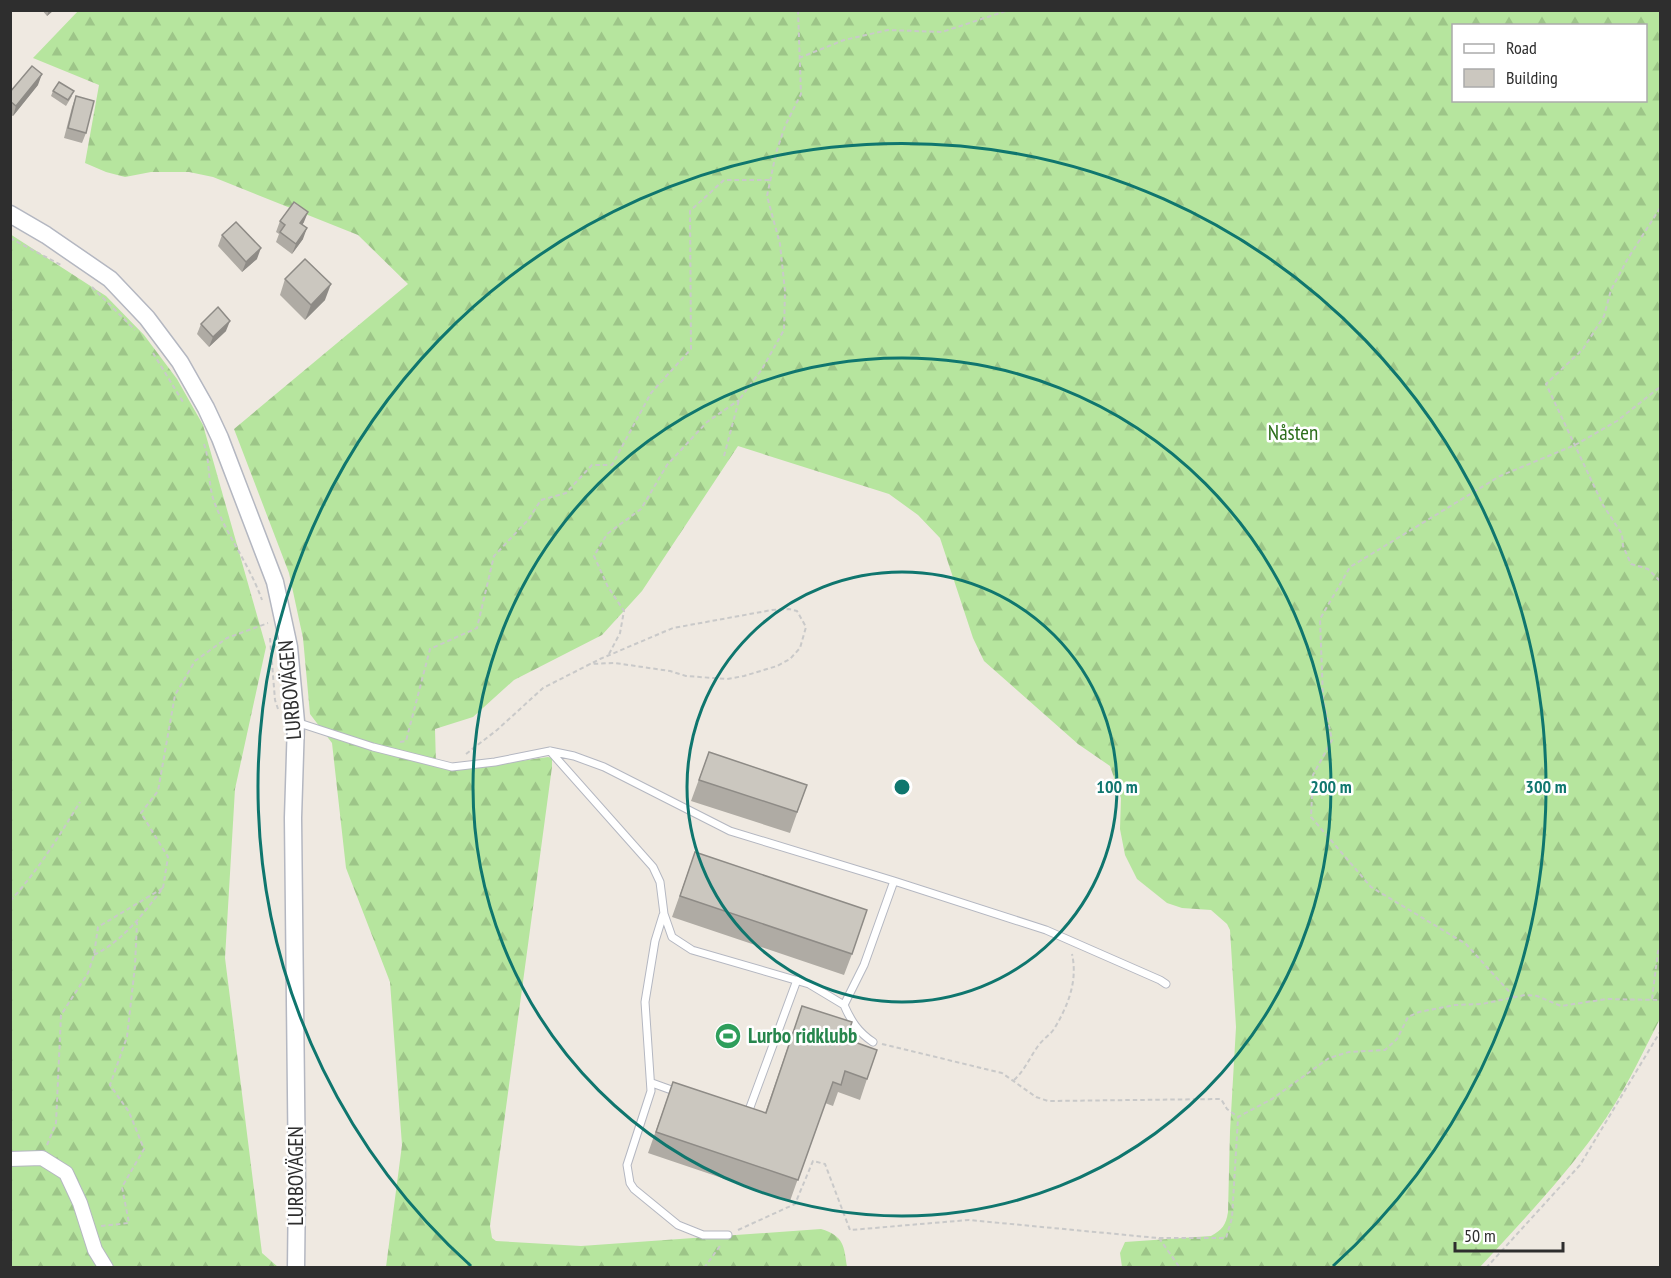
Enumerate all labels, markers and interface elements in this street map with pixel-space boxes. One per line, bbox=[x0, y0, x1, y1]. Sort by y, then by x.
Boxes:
legend bbox=[1452, 24, 1647, 102]
text: Road bbox=[1506, 36, 1537, 59]
text: Building bbox=[1506, 66, 1558, 89]
park label: Nåsten bbox=[1268, 419, 1318, 446]
street label: LURBOVÄGEN bbox=[272, 639, 307, 741]
text: 100 m bbox=[1096, 775, 1138, 798]
text: 200 m bbox=[1310, 775, 1352, 798]
text: 300 m bbox=[1525, 775, 1567, 798]
centre of rings bbox=[892, 777, 912, 797]
sports icon: Lurbo ridklubb bbox=[713, 1021, 743, 1051]
place label: Lurbo ridklubb bbox=[748, 1022, 857, 1049]
street label: LURBOVÄGEN bbox=[282, 1126, 309, 1226]
scale bar bbox=[1455, 1215, 1563, 1253]
text: 50 m bbox=[1464, 1224, 1496, 1247]

